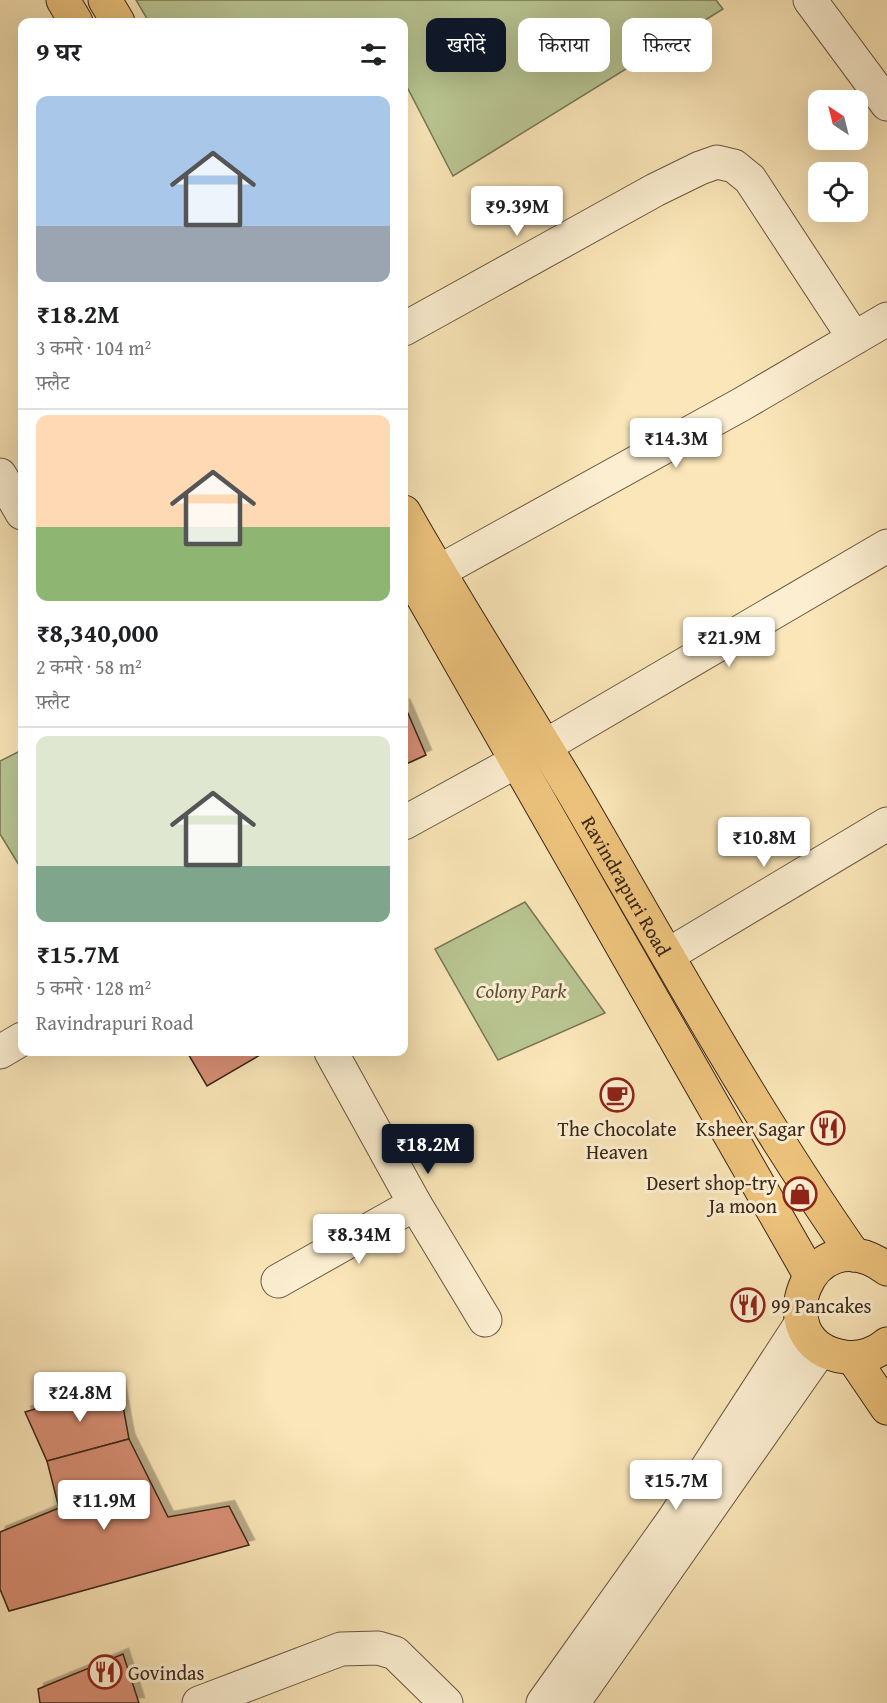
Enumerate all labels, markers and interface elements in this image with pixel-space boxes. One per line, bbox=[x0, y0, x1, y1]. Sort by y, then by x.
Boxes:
chip: खरीदें bbox=[426, 18, 506, 72]
chip: किराया bbox=[518, 18, 610, 72]
chip: फ़िल्टर bbox=[622, 18, 712, 72]
text: 9 घर bbox=[36, 32, 81, 71]
icon: filters bbox=[357, 38, 390, 71]
north arrow bbox=[808, 90, 868, 150]
map controls bbox=[808, 90, 868, 222]
icon: home bbox=[159, 135, 267, 243]
button: locate bbox=[808, 162, 868, 222]
pin: ₹9.39M bbox=[468, 186, 566, 237]
text: ₹9.39M bbox=[485, 191, 549, 220]
text: ₹18.2M bbox=[36, 294, 120, 333]
text: 3 कमरे · 104 m² bbox=[36, 333, 151, 362]
text: फ़्लैट bbox=[36, 368, 69, 397]
pin: ₹14.3M bbox=[627, 418, 725, 469]
text: ₹14.3M bbox=[644, 423, 708, 452]
icon: home bbox=[159, 454, 267, 562]
text: ₹8,340,000 bbox=[36, 613, 158, 652]
pin: ₹21.9M bbox=[680, 617, 778, 668]
text: ₹21.9M bbox=[697, 622, 761, 651]
text: 2 कमरे · 58 m² bbox=[36, 652, 142, 681]
text: फ़्लैट bbox=[36, 687, 69, 716]
icon: home bbox=[159, 775, 267, 883]
street label: Ravindrapuri Road bbox=[575, 810, 679, 961]
pin: ₹10.8M bbox=[715, 817, 813, 868]
text: ₹10.8M bbox=[732, 822, 796, 851]
text: ₹15.7M bbox=[36, 934, 120, 973]
text: 5 कमरे · 128 m² bbox=[36, 973, 151, 1002]
park label: Colony Park bbox=[476, 976, 567, 1005]
text: Ravindrapuri Road bbox=[36, 1008, 193, 1037]
cafe icon: The Chocolate Heaven bbox=[599, 1077, 635, 1113]
restaurant icon: Ksheer Sagar bbox=[810, 1110, 846, 1146]
place label: The Chocolate Heaven bbox=[557, 1114, 677, 1166]
place label: Ksheer Sagar bbox=[696, 1114, 805, 1143]
pin: ₹18.2M bbox=[379, 1124, 477, 1175]
text: ₹18.2M bbox=[396, 1129, 460, 1158]
place label: Desert shop-try Ja moon bbox=[646, 1168, 777, 1220]
shop icon: Desert shop-try Ja moon bbox=[782, 1176, 818, 1212]
pin: ₹8.34M bbox=[310, 1214, 408, 1265]
text: ₹8.34M bbox=[327, 1219, 391, 1248]
restaurant icon: 99 Pancakes bbox=[730, 1287, 766, 1323]
place label: 99 Pancakes bbox=[771, 1291, 872, 1320]
pin: ₹24.8M bbox=[31, 1372, 129, 1423]
text: ₹24.8M bbox=[48, 1377, 112, 1406]
pin: ₹15.7M bbox=[627, 1460, 725, 1511]
text: ₹15.7M bbox=[644, 1465, 708, 1494]
pin: ₹11.9M bbox=[55, 1480, 153, 1531]
text: ₹11.9M bbox=[72, 1485, 136, 1514]
restaurant icon: Govindas bbox=[87, 1654, 123, 1690]
place label: Govindas bbox=[128, 1658, 205, 1687]

